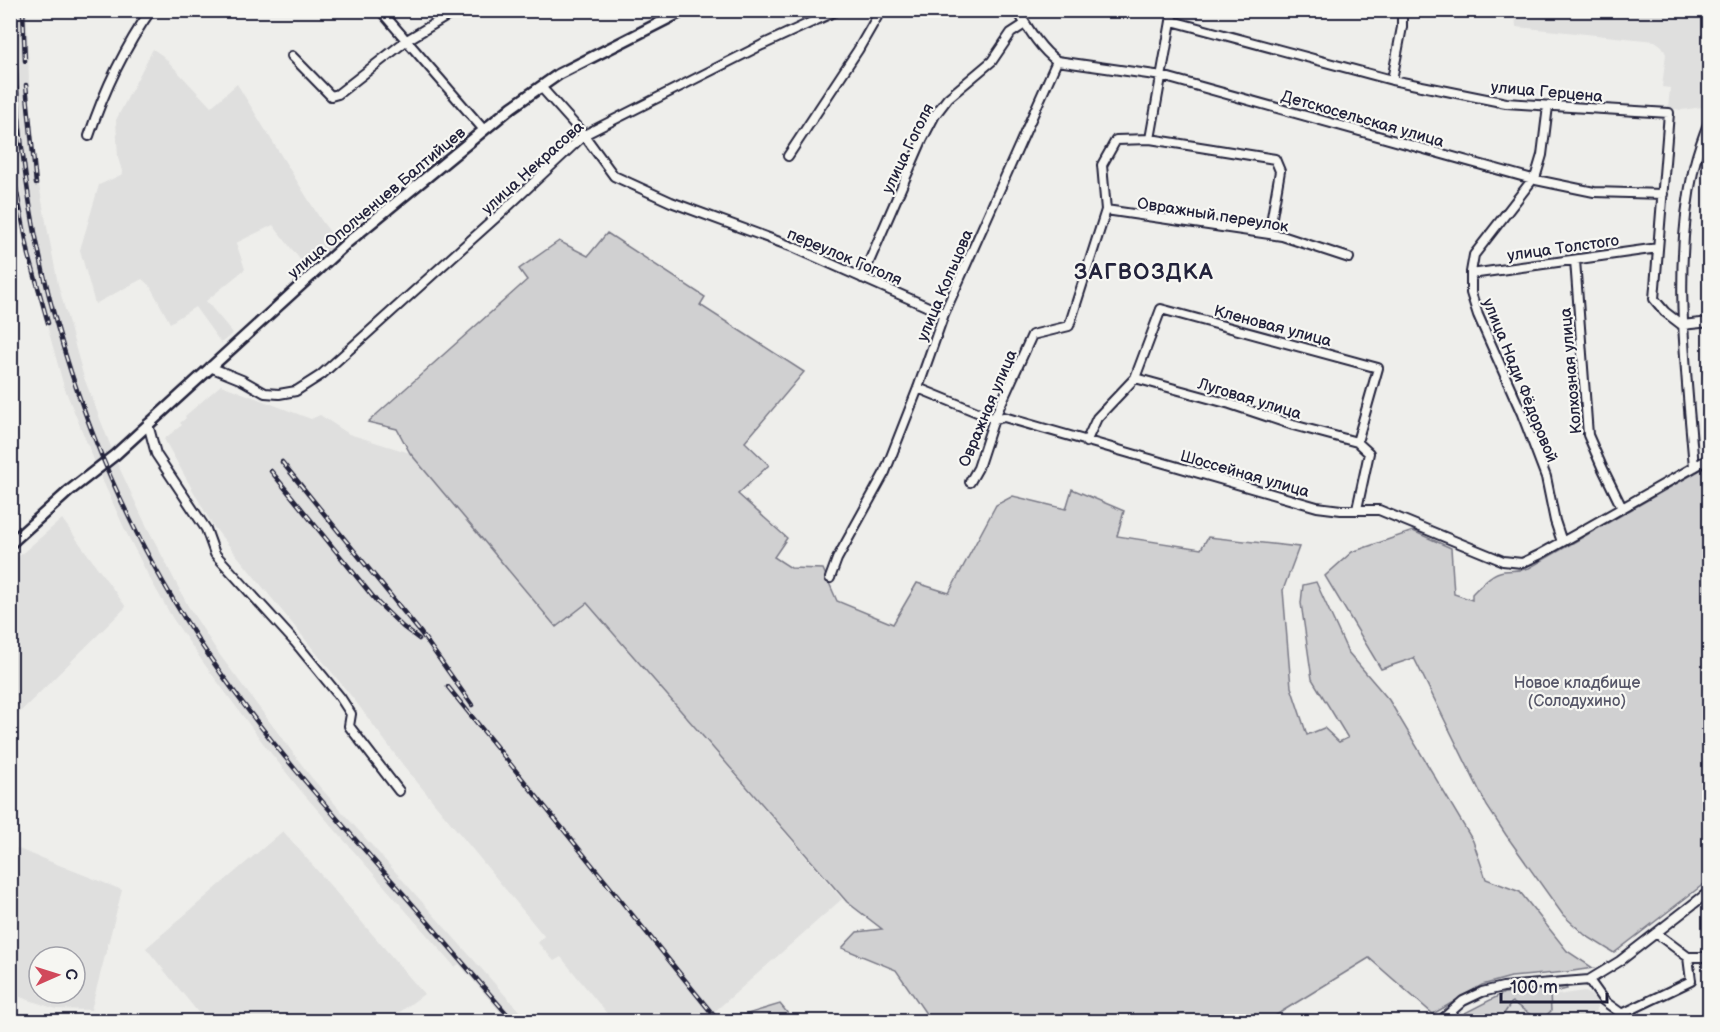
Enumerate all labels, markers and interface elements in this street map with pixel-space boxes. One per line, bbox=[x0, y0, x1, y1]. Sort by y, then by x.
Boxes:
street label: улица Герцена bbox=[1490, 78, 1604, 107]
street label: Детскосельская улица bbox=[1279, 87, 1447, 152]
street label: улица Гоголя bbox=[878, 100, 938, 197]
street label: улица Некрасова bbox=[478, 117, 588, 219]
street label: улица Ополченцев Балтийцев bbox=[284, 123, 470, 283]
street label: Овражный переулок bbox=[1136, 194, 1290, 237]
street label: переулок Гоголя bbox=[784, 225, 905, 290]
street label: улица Кольцова bbox=[913, 226, 978, 344]
street label: улица Толстого bbox=[1506, 231, 1620, 266]
district label: ЗАГВОЗДКА bbox=[1074, 259, 1214, 286]
street label: улица Нади Фёдоровой bbox=[1478, 296, 1561, 465]
street label: Кленовая улица bbox=[1212, 302, 1334, 351]
street label: Колхозная улица bbox=[1556, 306, 1586, 435]
street label: Овражная улица bbox=[955, 347, 1022, 470]
street label: Луговая улица bbox=[1195, 374, 1304, 424]
street label: Шоссейная улица bbox=[1178, 447, 1312, 502]
park label: Новое кладбище (Солодухино) bbox=[1514, 674, 1640, 711]
north arrow bbox=[27, 945, 87, 1005]
scale bar bbox=[1501, 966, 1608, 1004]
text: С bbox=[61, 968, 80, 980]
text: 100 m bbox=[1510, 977, 1558, 998]

